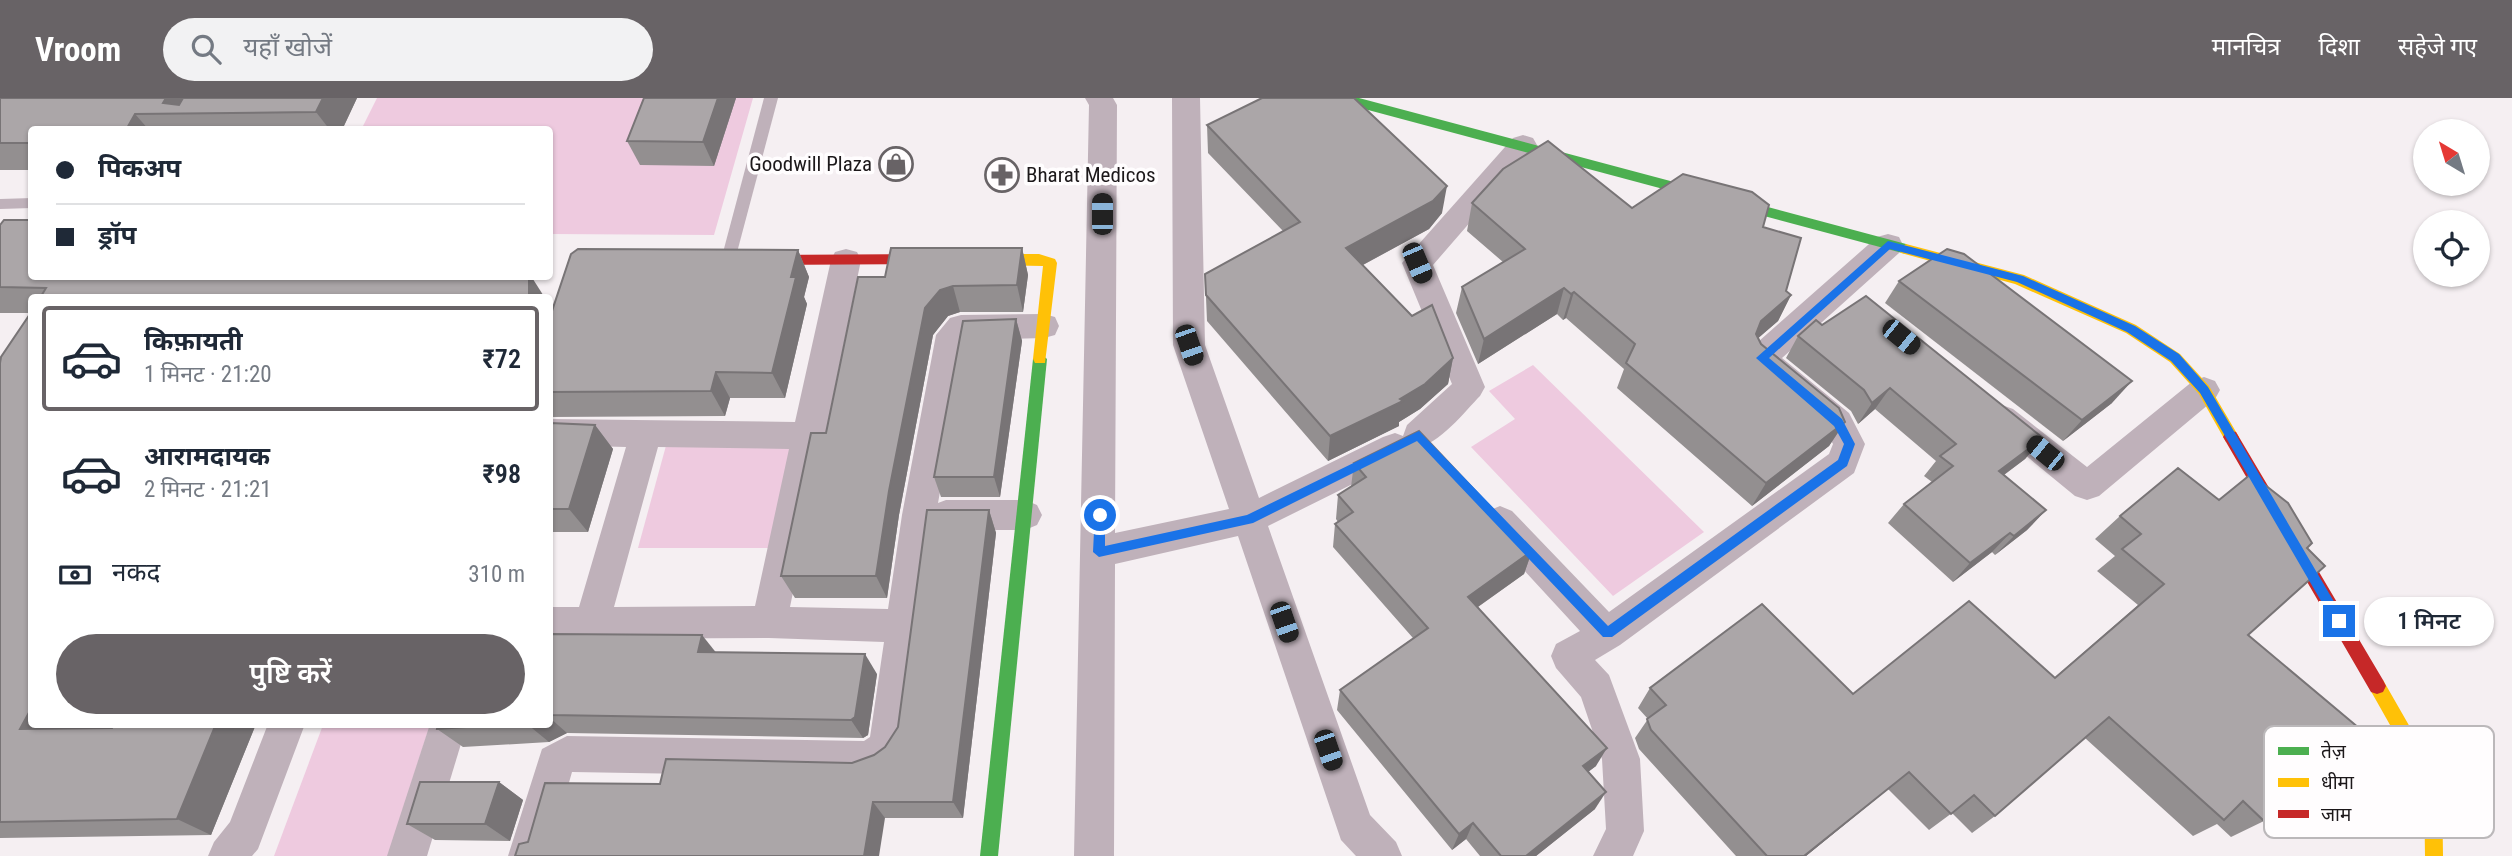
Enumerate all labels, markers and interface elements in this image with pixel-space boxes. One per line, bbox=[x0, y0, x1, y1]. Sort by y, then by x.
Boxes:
search box bbox=[163, 18, 653, 81]
text: Vroom bbox=[35, 30, 121, 69]
icon: search bbox=[187, 30, 225, 68]
text: यहाँ खोजें bbox=[243, 32, 332, 62]
text: मानचित्र bbox=[2212, 33, 2280, 61]
text: दिशा bbox=[2318, 33, 2360, 61]
text: सहेजे गए bbox=[2398, 33, 2477, 61]
north arrow bbox=[2413, 119, 2490, 196]
map controls bbox=[2413, 119, 2490, 287]
shop icon: Goodwill Plaza bbox=[877, 145, 915, 183]
place label: Goodwill Plaza bbox=[749, 152, 872, 176]
text: पिकअप bbox=[98, 153, 181, 183]
pharmacy icon: Bharat Medicos bbox=[983, 156, 1021, 194]
place label: Bharat Medicos bbox=[1026, 163, 1156, 187]
car bbox=[1092, 193, 1113, 235]
button: locate bbox=[2413, 210, 2490, 287]
text: ड्रॉप bbox=[98, 220, 136, 250]
car bbox=[1400, 240, 1435, 286]
car bbox=[1879, 316, 1924, 358]
car bbox=[1173, 322, 1206, 368]
text: किफ़ायती bbox=[144, 326, 243, 356]
icon: car bbox=[60, 327, 123, 390]
text: ₹72 bbox=[483, 344, 521, 374]
text: 1 मिनट · 21:20 bbox=[144, 361, 272, 388]
car bbox=[2023, 432, 2068, 474]
text: आरामदायक bbox=[144, 441, 270, 471]
icon: car bbox=[60, 442, 123, 505]
text: ₹98 bbox=[483, 459, 521, 489]
text: 2 मिनट · 21:21 bbox=[144, 476, 272, 503]
route start bbox=[1084, 499, 1116, 531]
icon: cash bbox=[56, 556, 94, 594]
text: नकद bbox=[112, 557, 160, 587]
text: 310 m bbox=[468, 561, 525, 588]
callout: 1 मिनट bbox=[2364, 596, 2493, 646]
car bbox=[1268, 599, 1301, 645]
route end bbox=[2323, 605, 2355, 637]
text: 1 मिनट bbox=[2397, 608, 2461, 635]
button: पुष्टि करें bbox=[56, 634, 525, 714]
legend bbox=[2264, 726, 2494, 838]
car bbox=[1312, 727, 1345, 773]
text: तेज़ bbox=[2321, 740, 2347, 763]
text: धीमा bbox=[2321, 771, 2355, 794]
text: जाम bbox=[2321, 803, 2352, 826]

